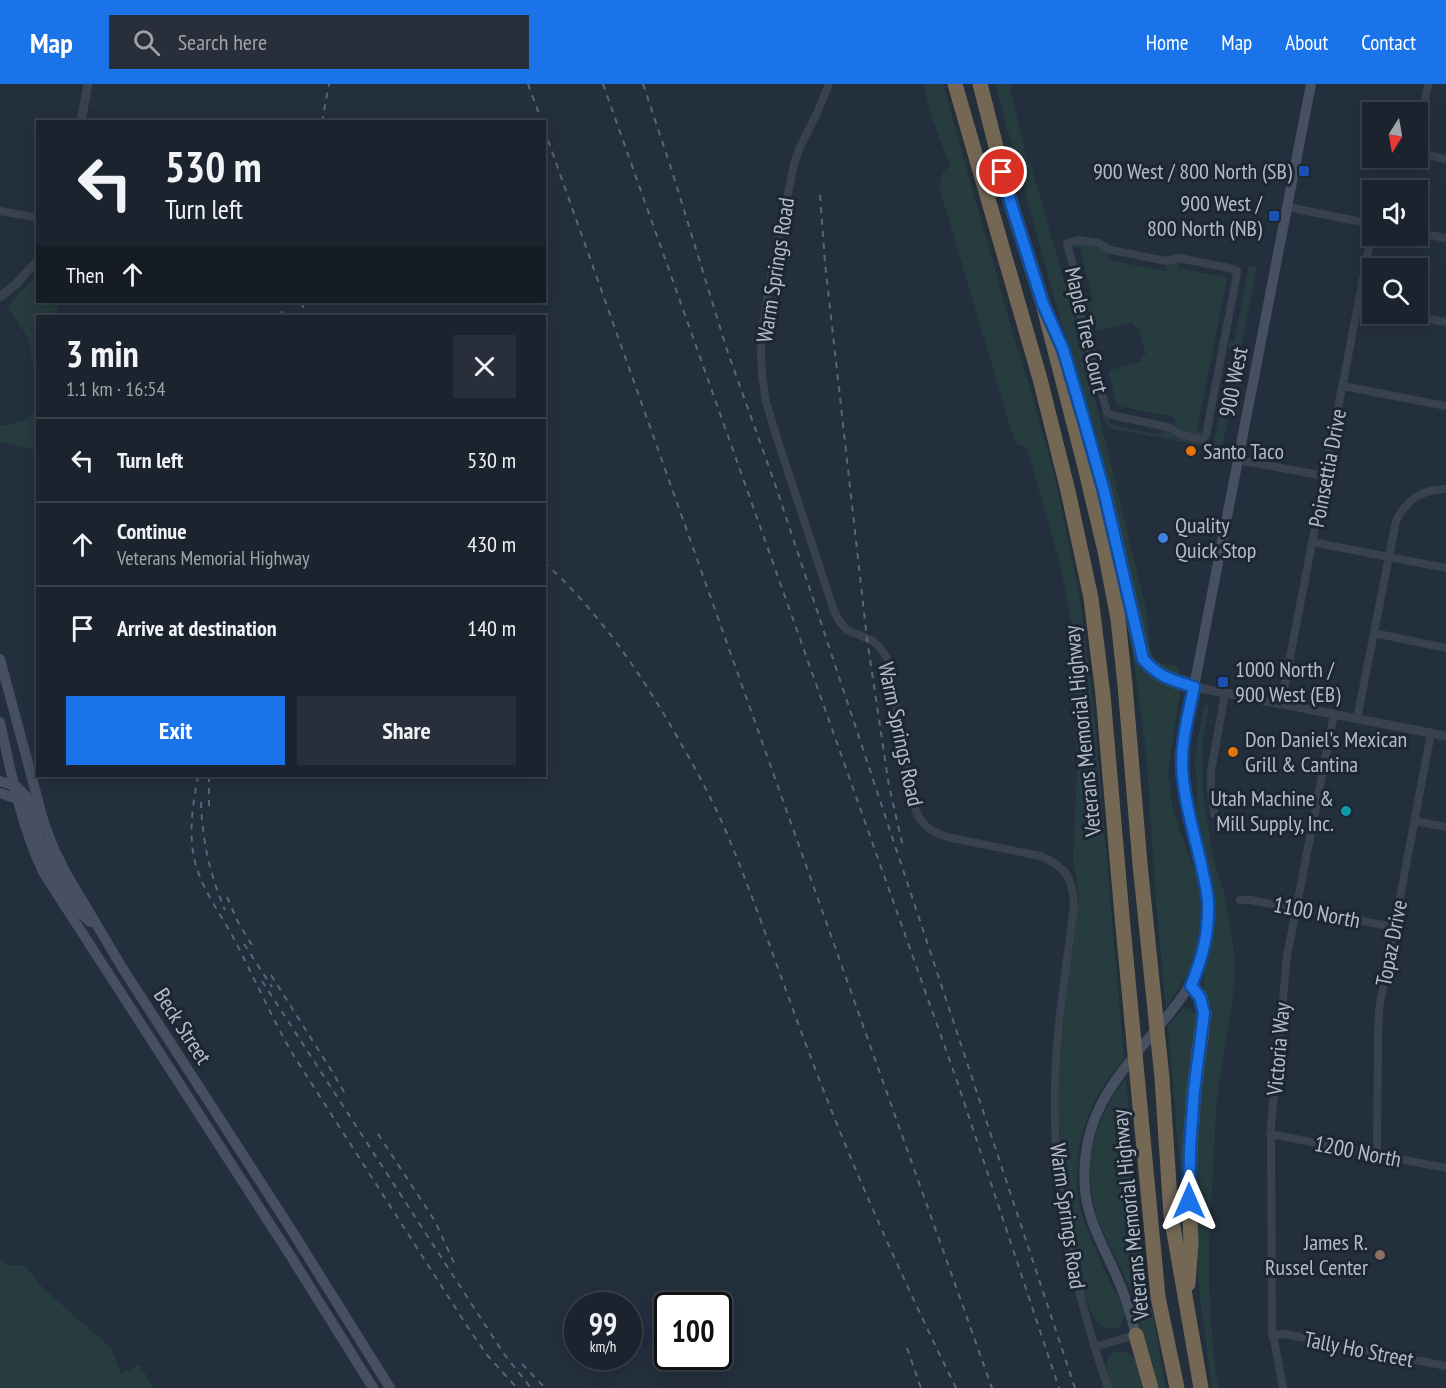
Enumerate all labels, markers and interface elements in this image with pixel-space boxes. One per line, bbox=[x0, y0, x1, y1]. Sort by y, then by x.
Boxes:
search box bbox=[109, 15, 529, 69]
text: Map bbox=[30, 24, 73, 61]
icon: search bbox=[130, 26, 163, 59]
text: Search here bbox=[178, 28, 267, 56]
text: Home bbox=[1146, 29, 1188, 56]
text: Map bbox=[1221, 29, 1252, 56]
text: About bbox=[1285, 29, 1328, 56]
text: Contact bbox=[1361, 29, 1416, 56]
north arrow bbox=[1362, 102, 1428, 168]
map controls bbox=[1362, 102, 1428, 324]
text: 530 m bbox=[165, 139, 262, 194]
icon: left bbox=[66, 144, 144, 222]
pin bbox=[976, 146, 1027, 197]
icon: arrive bbox=[985, 155, 1018, 188]
place label: 900 West / 800 North (SB) bbox=[1093, 157, 1293, 185]
marker: 900 West / 800 North (SB) bbox=[1297, 164, 1311, 178]
button: sound bbox=[1362, 180, 1428, 246]
place label: 900 West / 800 North (NB) bbox=[1147, 189, 1264, 242]
text: Turn left bbox=[165, 192, 243, 226]
street label: Warm Springs Road bbox=[750, 195, 800, 345]
marker: 900 West / 800 North (NB) bbox=[1267, 209, 1281, 223]
icon: ahead bbox=[116, 258, 149, 291]
button: search bbox=[1362, 258, 1428, 324]
text: Then bbox=[66, 261, 104, 289]
street label: Maple Tree Court bbox=[1059, 264, 1115, 396]
text: 3 min bbox=[66, 330, 139, 377]
button: close bbox=[453, 335, 516, 398]
street label: 900 West bbox=[1213, 345, 1253, 419]
text: 1.1 km · 16:54 bbox=[66, 376, 165, 402]
street label: Poinsettia Drive bbox=[1302, 406, 1352, 530]
place label: Santo Taco bbox=[1203, 437, 1284, 465]
icon: left bbox=[66, 444, 99, 477]
marker: Santo Taco bbox=[1184, 444, 1198, 458]
text: Turn left bbox=[117, 446, 183, 474]
text: 530 m bbox=[467, 446, 516, 474]
place label: Quality Quick Stop bbox=[1175, 511, 1256, 564]
text: Continue bbox=[117, 517, 187, 545]
icon: ahead bbox=[66, 528, 99, 561]
text: 430 m bbox=[467, 530, 516, 558]
marker: Quality Quick Stop bbox=[1156, 531, 1170, 545]
text: Veterans Memorial Highway bbox=[117, 545, 310, 571]
icon: arrive bbox=[66, 612, 99, 645]
text: Arrive at destination bbox=[117, 614, 277, 642]
text: 140 m bbox=[467, 614, 516, 642]
street label: Veterans Memorial Highway bbox=[1057, 623, 1107, 839]
place label: 1000 North / 900 West (EB) bbox=[1235, 655, 1341, 708]
street label: Warm Springs Road bbox=[872, 659, 930, 809]
marker: 1000 North / 900 West (EB) bbox=[1216, 675, 1230, 689]
button: Exit bbox=[66, 696, 285, 765]
button: Share bbox=[297, 696, 516, 765]
place label: Don Daniel's Mexican Grill & Cantina bbox=[1245, 725, 1407, 778]
marker: Don Daniel's Mexican Grill & Cantina bbox=[1226, 745, 1240, 759]
place label: Utah Machine & Mill Supply, Inc. bbox=[1210, 784, 1334, 837]
marker: Utah Machine & Mill Supply, Inc. bbox=[1339, 804, 1353, 818]
street label: 1100 North bbox=[1271, 890, 1363, 934]
street label: Topaz Drive bbox=[1369, 897, 1413, 989]
street label: Beck Street bbox=[148, 983, 218, 1069]
street label: Victoria Way bbox=[1260, 1001, 1296, 1098]
street label: Veterans Memorial Highway bbox=[1105, 1107, 1155, 1323]
street label: 1200 North bbox=[1312, 1129, 1404, 1173]
street label: Warm Springs Road bbox=[1044, 1142, 1092, 1290]
position arrow bbox=[1157, 1169, 1221, 1233]
place label: James R. Russel Center bbox=[1265, 1228, 1368, 1281]
marker: James R. Russel Center bbox=[1373, 1248, 1387, 1262]
speed limit sign: 100 bbox=[654, 1292, 732, 1370]
text: 99 bbox=[589, 1304, 617, 1343]
street label: Tally Ho Street bbox=[1302, 1325, 1416, 1373]
text: km/h bbox=[590, 1337, 616, 1356]

